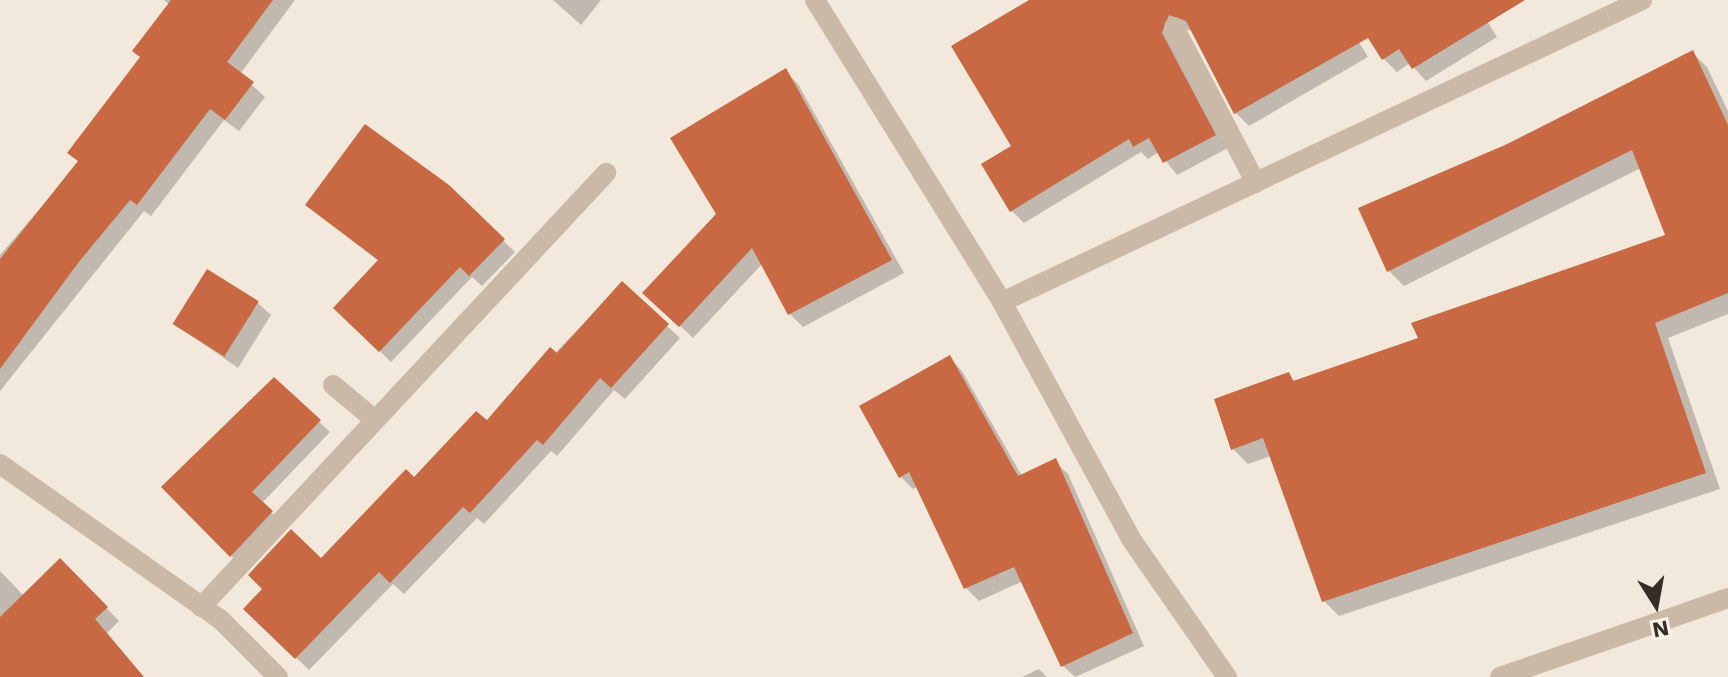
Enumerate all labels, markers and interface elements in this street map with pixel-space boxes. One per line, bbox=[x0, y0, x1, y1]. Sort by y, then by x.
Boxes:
north arrow bbox=[1616, 565, 1696, 645]
text: N bbox=[1650, 615, 1671, 643]

